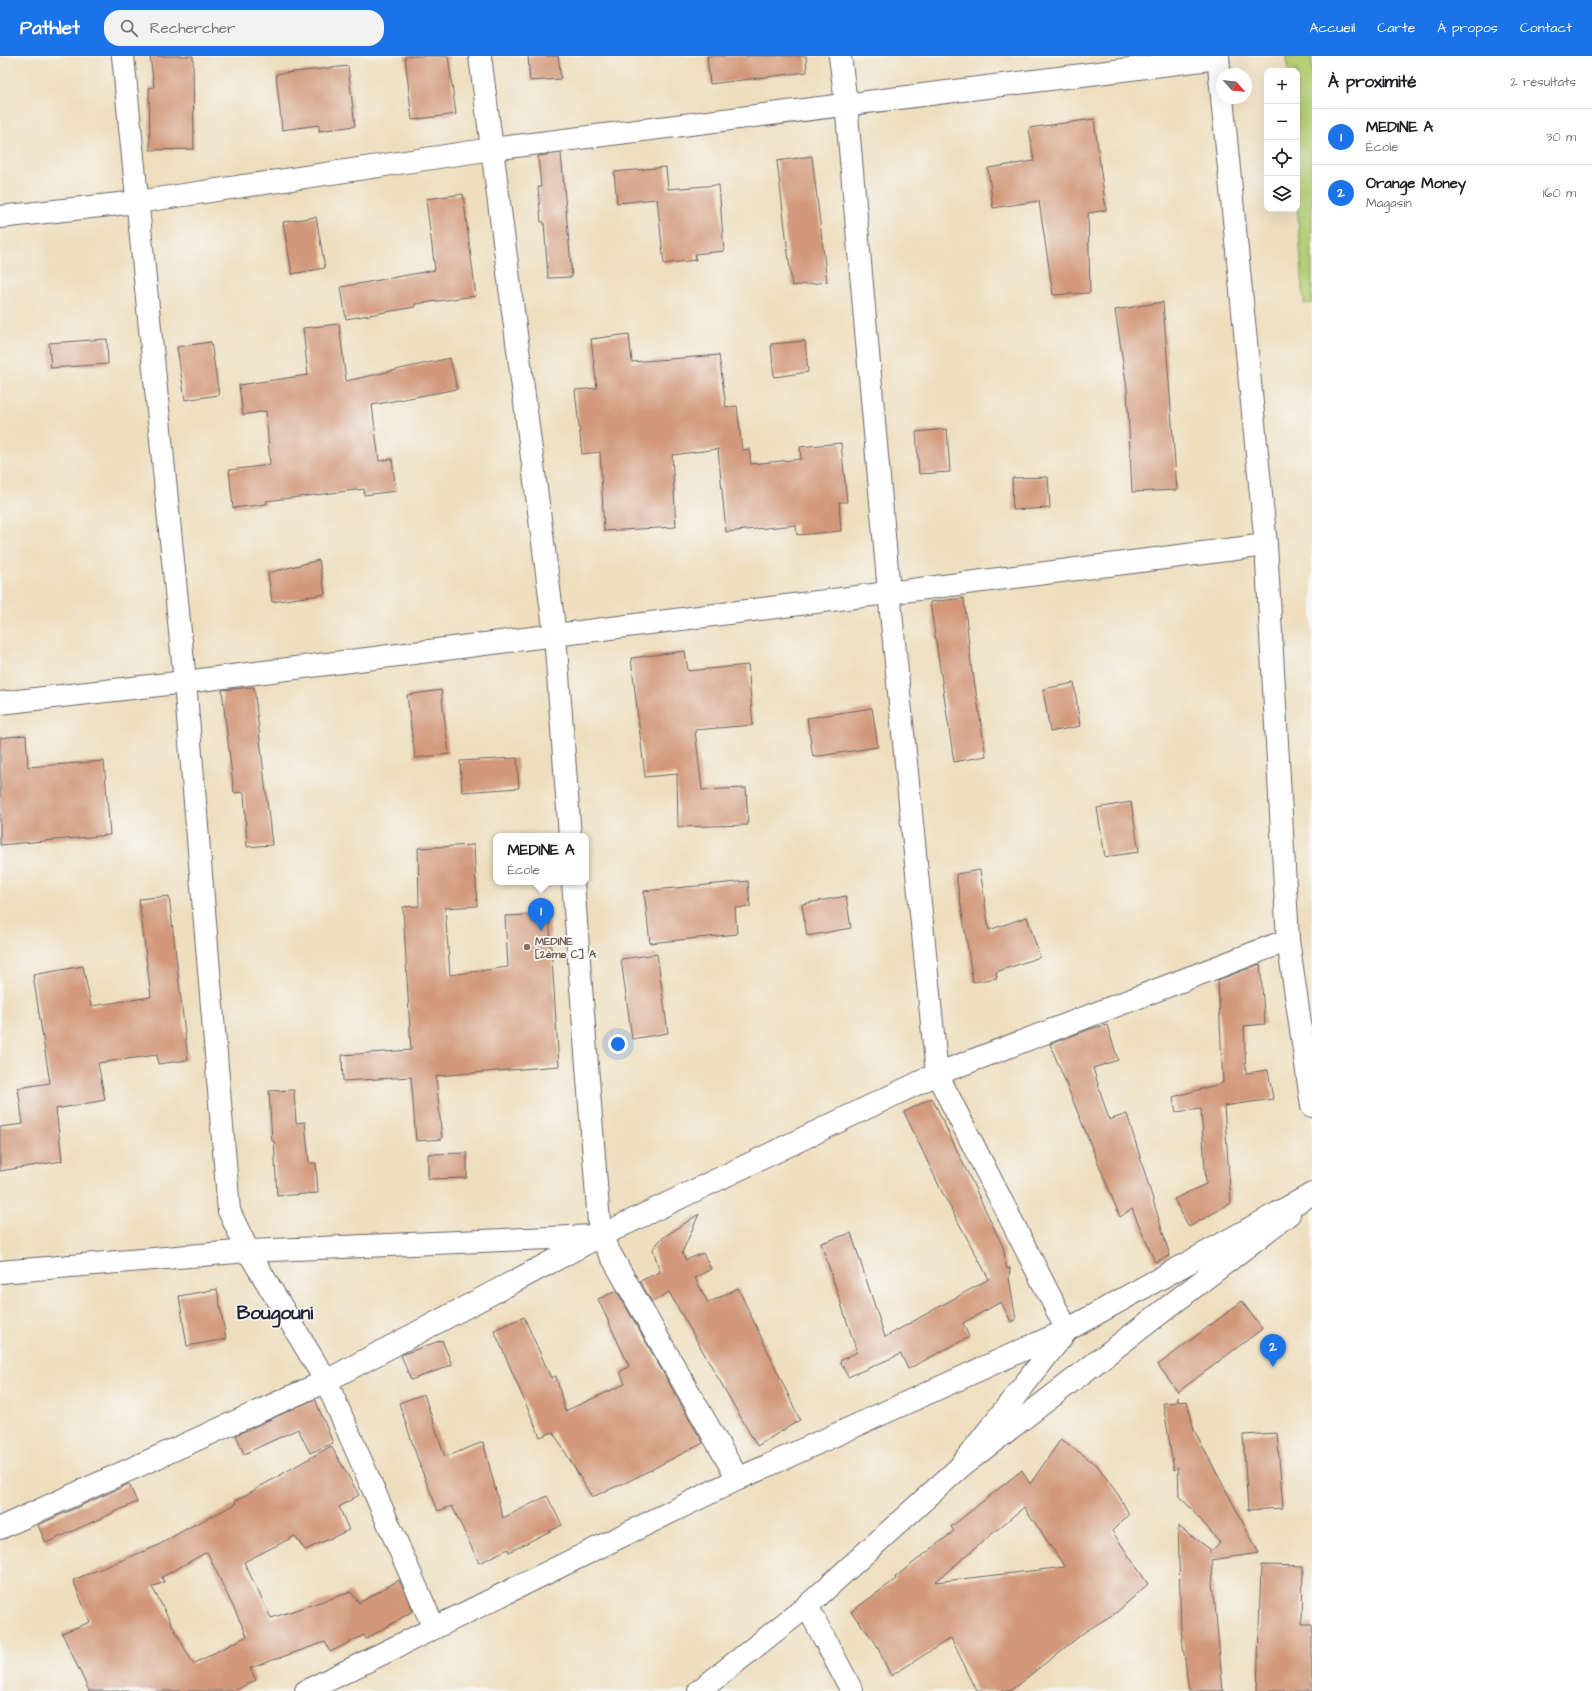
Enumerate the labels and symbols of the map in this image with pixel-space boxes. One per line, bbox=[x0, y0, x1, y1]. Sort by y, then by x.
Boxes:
north arrow bbox=[1216, 68, 1252, 104]
pin: 1 bbox=[528, 898, 554, 931]
place label: MEDINE [2ème C] A bbox=[535, 934, 597, 962]
marker: MEDINE [2ème C] A bbox=[522, 942, 532, 952]
your location bbox=[608, 1034, 628, 1054]
district label: Bougouni bbox=[237, 1300, 313, 1328]
pin: 2 bbox=[1260, 1334, 1286, 1367]

